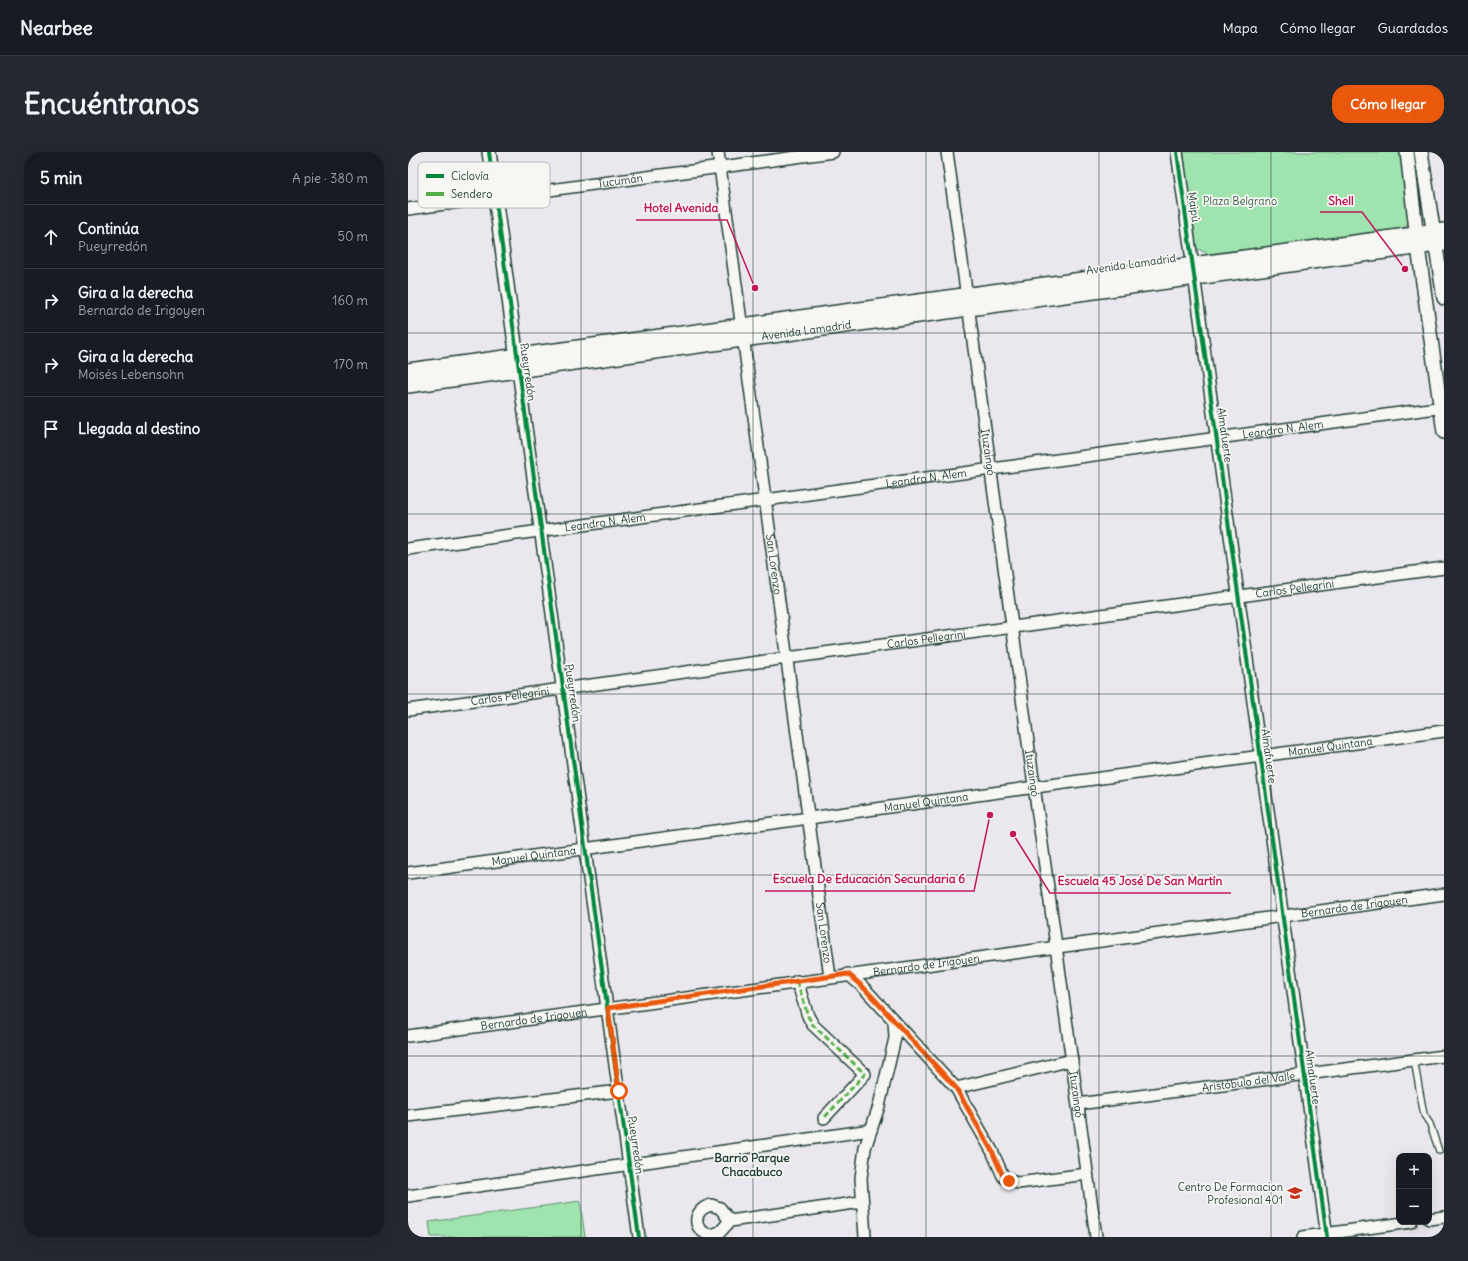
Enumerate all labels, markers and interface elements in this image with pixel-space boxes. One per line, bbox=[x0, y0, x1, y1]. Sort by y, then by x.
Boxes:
text: Nearbee bbox=[20, 16, 93, 40]
text: Mapa bbox=[1223, 19, 1258, 37]
text: Cómo llegar bbox=[1280, 19, 1356, 37]
text: Guardados bbox=[1378, 19, 1448, 37]
button: Cómo llegar bbox=[1332, 85, 1444, 123]
text: Encuéntranos bbox=[24, 86, 199, 122]
legend bbox=[418, 162, 550, 208]
text: 5 min bbox=[40, 167, 82, 189]
text: Ciclovía bbox=[451, 169, 489, 183]
text: A pie · 380 m bbox=[292, 170, 368, 187]
street label: Tucumán bbox=[597, 171, 644, 191]
text: Sendero bbox=[451, 187, 492, 201]
callout: Shell bbox=[1320, 188, 1362, 212]
street label: Maipú bbox=[1185, 191, 1203, 224]
text: Shell bbox=[1328, 193, 1354, 208]
park label: Plaza Belgrano bbox=[1203, 194, 1277, 208]
callout: Hotel Avenida bbox=[636, 196, 727, 220]
text: Hotel Avenida bbox=[644, 200, 718, 215]
text: Continúa bbox=[78, 219, 139, 238]
icon: ahead bbox=[40, 226, 62, 248]
text: 50 m bbox=[337, 228, 368, 245]
text: Pueyrredón bbox=[78, 238, 147, 255]
street label: Avenida Lamadrid bbox=[1085, 251, 1177, 277]
text: Gira a la derecha bbox=[78, 283, 193, 302]
icon: right bbox=[40, 290, 62, 312]
text: 160 m bbox=[332, 292, 368, 309]
text: Bernardo de Irigoyen bbox=[78, 302, 205, 319]
street label: Avenida Lamadrid bbox=[760, 317, 853, 343]
street label: Pueyrredón bbox=[517, 342, 539, 402]
text: Gira a la derecha bbox=[78, 347, 193, 366]
icon: right bbox=[40, 354, 62, 376]
text: 170 m bbox=[333, 356, 368, 373]
text: Moisés Lebensohn bbox=[78, 366, 184, 383]
street label: Almafuerte bbox=[1214, 407, 1236, 463]
street label: Leandro N. Alem bbox=[1241, 417, 1325, 442]
icon: arrive bbox=[40, 418, 62, 440]
text: Llegada al destino bbox=[78, 419, 200, 438]
street label: Ituzaingó bbox=[978, 428, 998, 477]
street label: Leandro N. Alem bbox=[885, 465, 968, 490]
street label: Leandro N. Alem bbox=[564, 509, 647, 534]
street label: San Lorenzo bbox=[763, 533, 785, 596]
street label: Carlos Pellegrini bbox=[1255, 576, 1335, 601]
street label: Carlos Pellegrini bbox=[886, 627, 966, 651]
street label: Pueyrredón bbox=[562, 663, 584, 723]
street label: Carlos Pellegrini bbox=[470, 684, 550, 708]
street label: Almafuerte bbox=[1258, 728, 1280, 784]
street label: Manuel Quintana bbox=[1287, 734, 1373, 759]
street label: Ituzaingó bbox=[1022, 749, 1042, 798]
street label: Manuel Quintana bbox=[883, 789, 969, 815]
street label: Manuel Quintana bbox=[491, 843, 577, 868]
callout: Escuela De Educación Secundaria 6 bbox=[765, 867, 974, 891]
callout: Escuela 45 José De San Martín bbox=[1050, 869, 1231, 893]
text: Escuela De Educación Secundaria 6 bbox=[773, 871, 965, 886]
text: Escuela 45 José De San Martín bbox=[1058, 873, 1223, 888]
street label: Bernardo de Irigoyen bbox=[1300, 892, 1408, 921]
street label: San Lorenzo bbox=[813, 902, 835, 964]
street label: Bernardo de Irigoyen bbox=[872, 951, 980, 979]
street label: Bernardo de Irigoyen bbox=[480, 1005, 588, 1033]
street label: Almafuerte bbox=[1302, 1049, 1324, 1105]
street label: Aristóbulo del Valle bbox=[1201, 1069, 1296, 1095]
street label: Ituzaingó bbox=[1066, 1070, 1087, 1119]
route start bbox=[610, 1082, 628, 1100]
street label: Pueyrredón bbox=[625, 1115, 647, 1175]
district label: Barrio Parque Chacabuco bbox=[714, 1150, 790, 1179]
map controls bbox=[1396, 1153, 1432, 1225]
button: + bbox=[1396, 1153, 1432, 1189]
route end bbox=[1000, 1172, 1018, 1190]
place label: Centro De Formacion Profesional 401 bbox=[1178, 1180, 1283, 1207]
school or university icon: Centro De Formacion Profesional 401 bbox=[1286, 1184, 1304, 1202]
button: − bbox=[1396, 1189, 1432, 1225]

